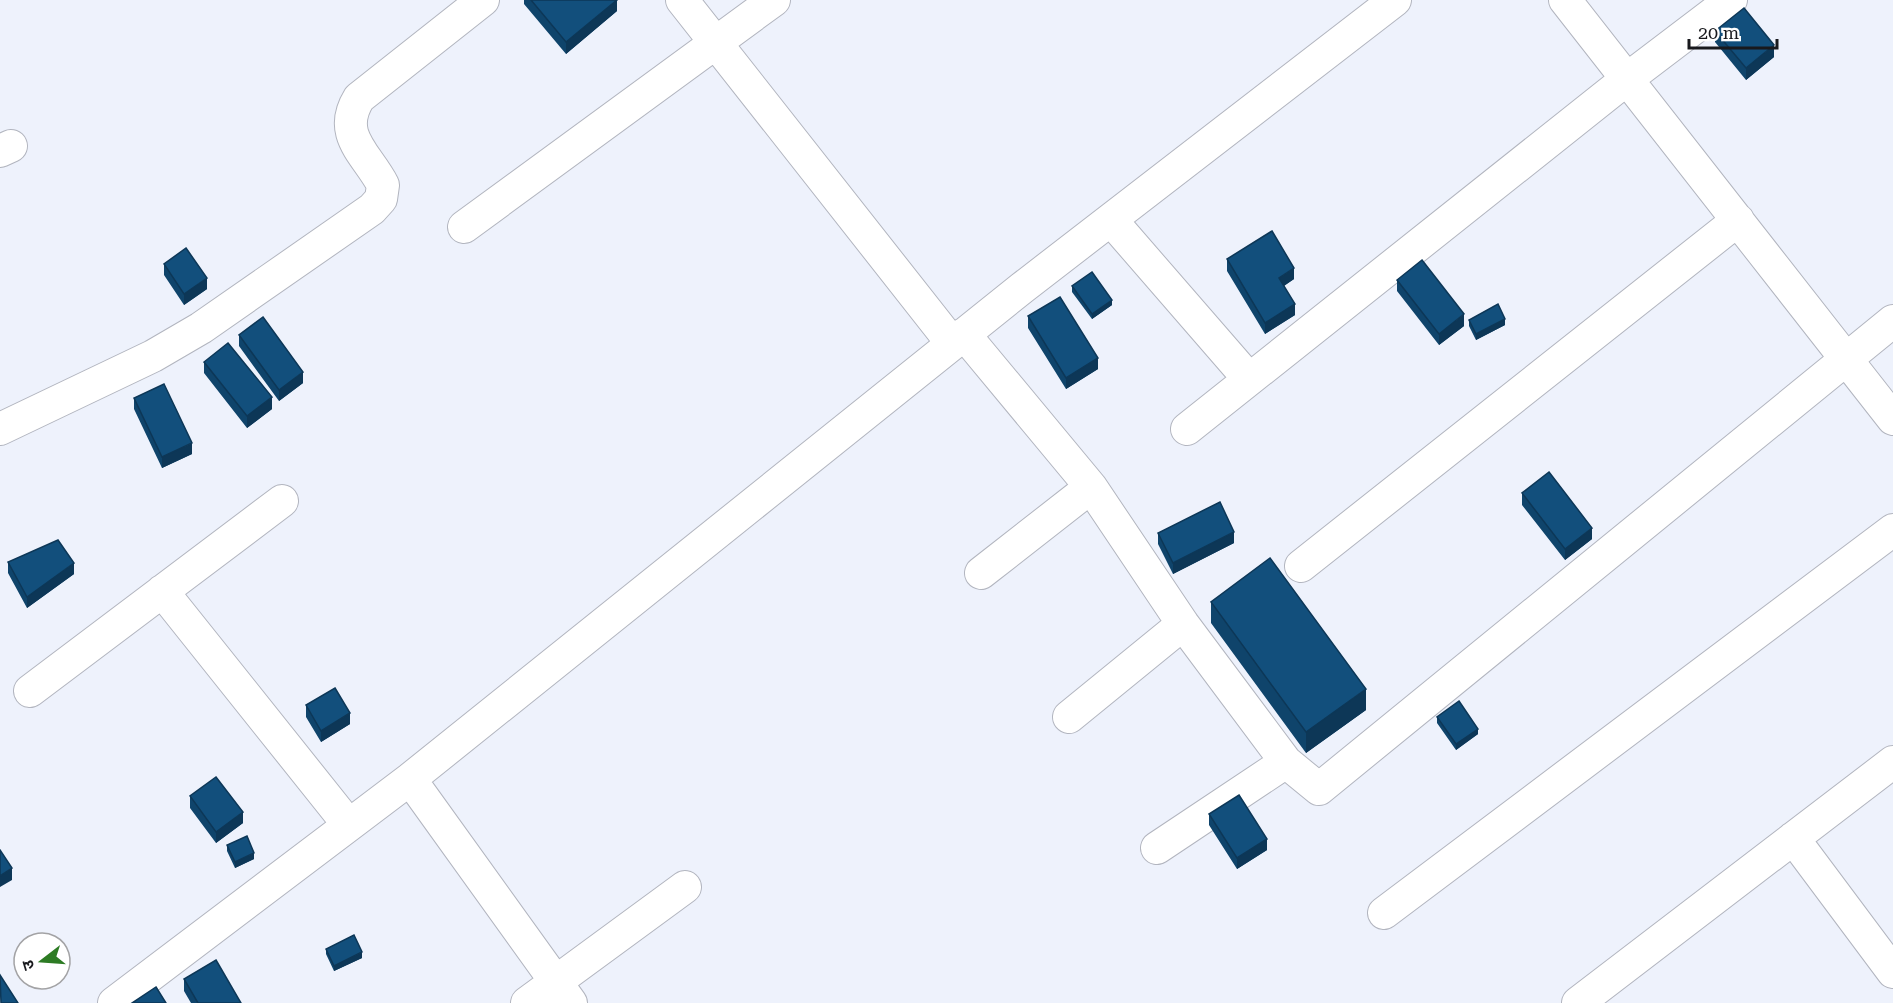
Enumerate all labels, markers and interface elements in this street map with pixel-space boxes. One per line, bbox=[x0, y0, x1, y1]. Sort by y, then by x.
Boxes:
scale bar bbox=[1689, 12, 1778, 50]
text: 20 m bbox=[1698, 22, 1739, 43]
north arrow bbox=[12, 931, 72, 991]
text: उ bbox=[17, 957, 39, 972]

